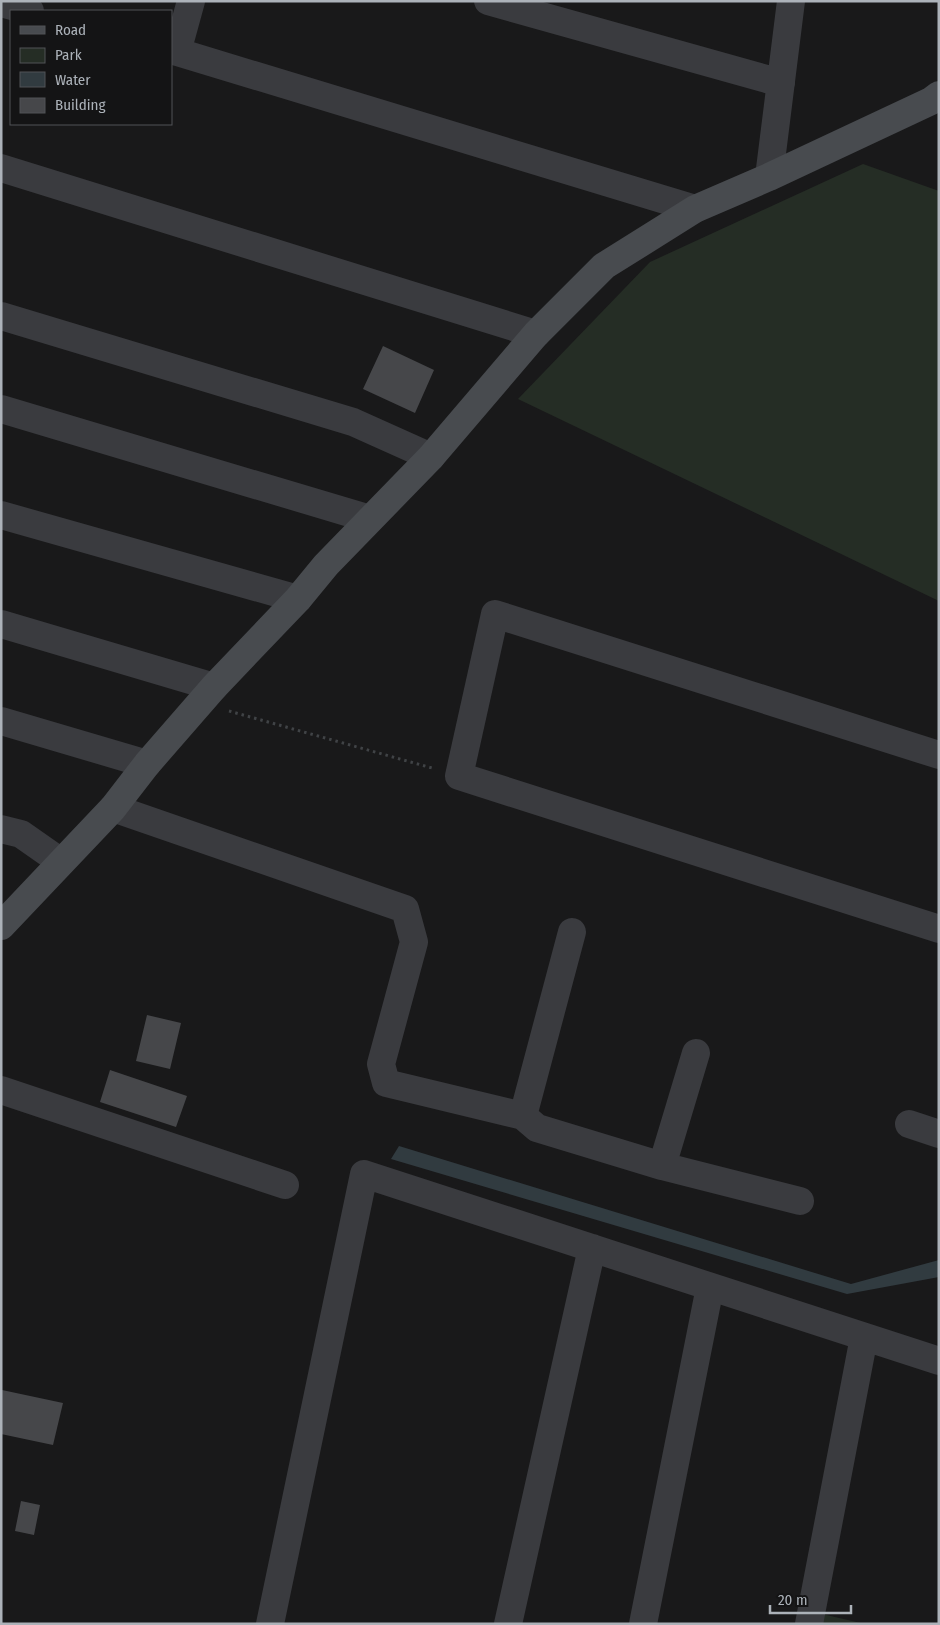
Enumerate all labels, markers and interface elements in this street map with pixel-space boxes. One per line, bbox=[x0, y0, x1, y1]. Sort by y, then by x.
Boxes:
legend bbox=[10, 10, 172, 125]
text: Road bbox=[55, 21, 86, 39]
text: Park bbox=[55, 46, 82, 64]
text: Water bbox=[55, 71, 91, 89]
text: Building bbox=[55, 96, 106, 114]
scale bar bbox=[770, 1582, 851, 1614]
text: 20 m bbox=[778, 1591, 808, 1609]

